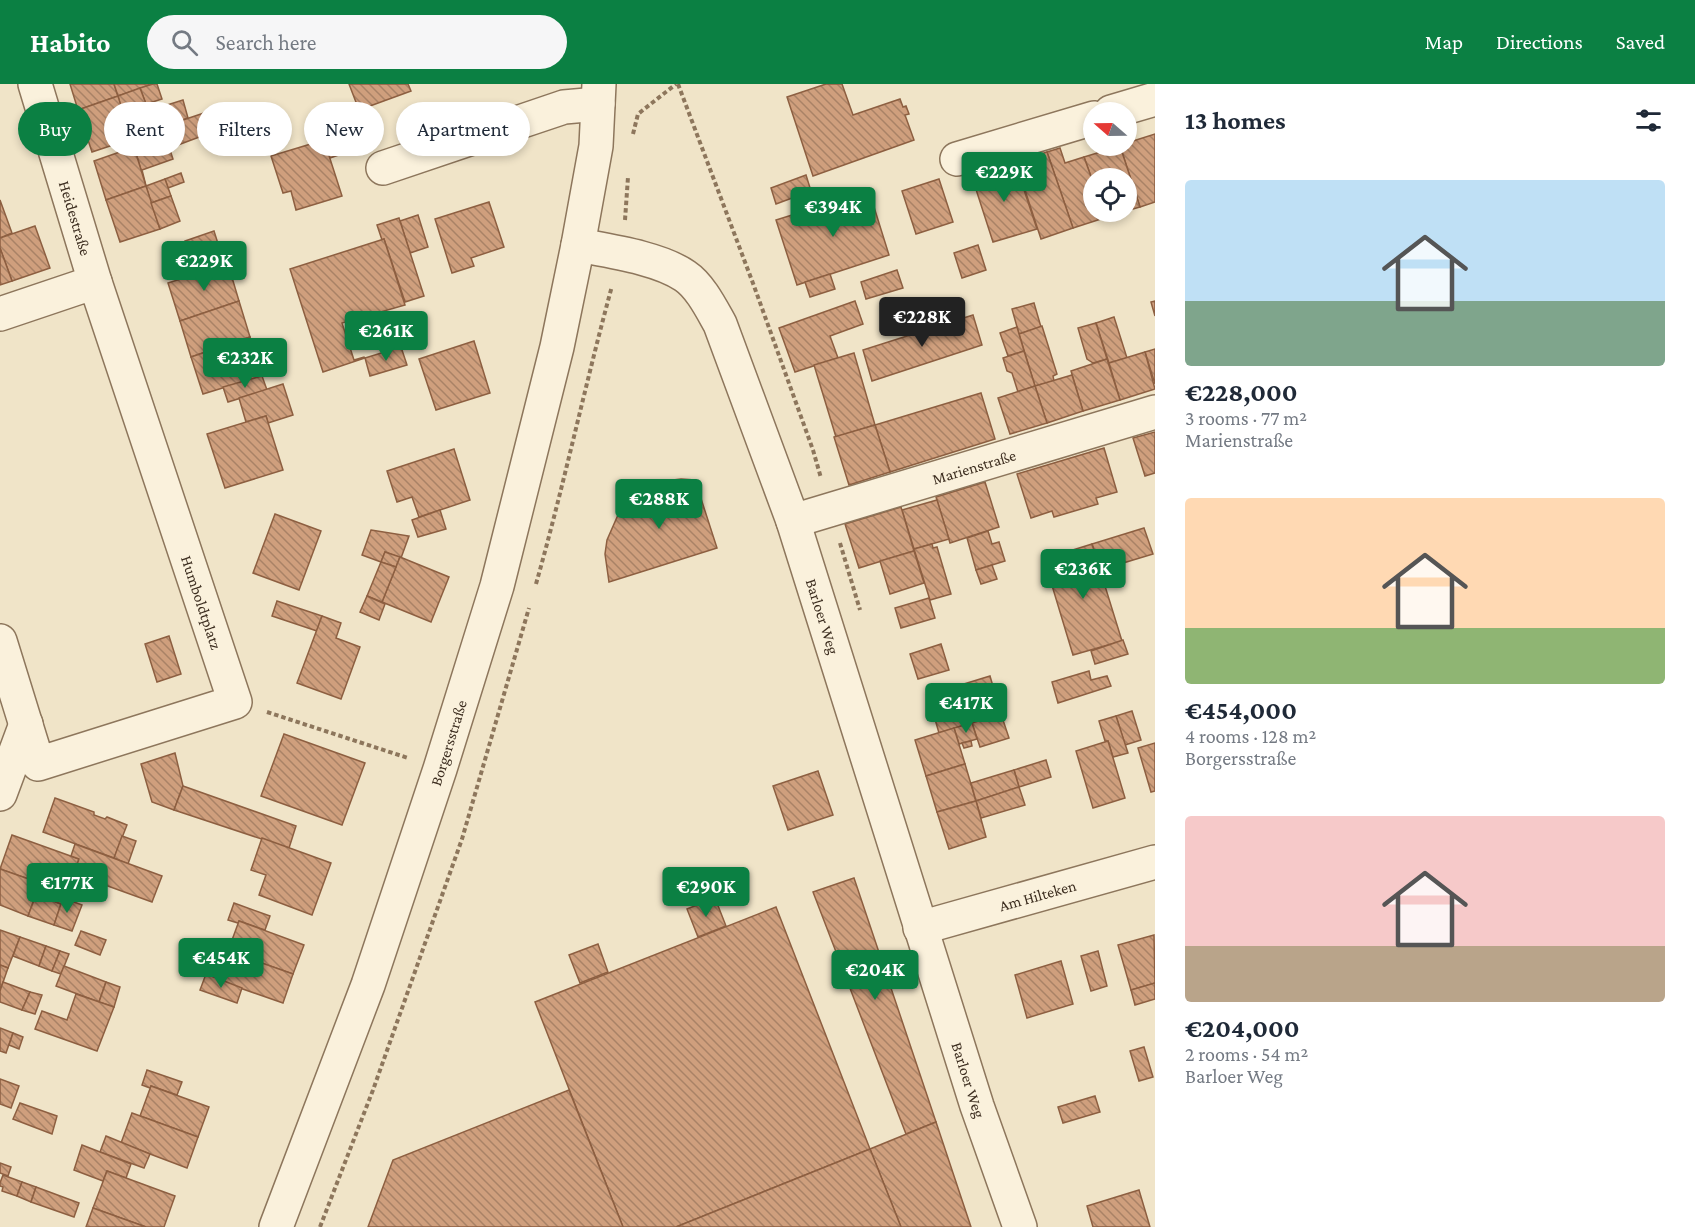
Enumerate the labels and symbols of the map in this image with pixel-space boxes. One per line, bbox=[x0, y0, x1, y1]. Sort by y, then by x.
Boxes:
north arrow bbox=[1083, 102, 1137, 156]
pin: €229K bbox=[962, 152, 1046, 203]
street label: Heidestraße bbox=[56, 179, 94, 258]
pin: €394K bbox=[791, 187, 875, 238]
pin: €229K bbox=[162, 241, 246, 292]
pin: €228K bbox=[880, 297, 964, 348]
pin: €261K bbox=[344, 311, 428, 362]
pin: €232K bbox=[203, 338, 287, 389]
street label: Marienstraße bbox=[930, 446, 1018, 488]
pin: €288K bbox=[617, 479, 701, 530]
pin: €236K bbox=[1041, 549, 1125, 600]
street label: Humboldtplatz bbox=[178, 553, 225, 652]
street label: Barloer Weg bbox=[803, 577, 842, 657]
pin: €417K bbox=[924, 683, 1008, 734]
street label: Borgersstraße bbox=[427, 698, 470, 788]
pin: €177K bbox=[25, 863, 109, 914]
pin: €290K bbox=[664, 867, 748, 918]
street label: Am Hilteken bbox=[997, 876, 1078, 914]
pin: €454K bbox=[179, 938, 263, 989]
pin: €204K bbox=[833, 950, 917, 1001]
street label: Barloer Weg bbox=[948, 1040, 989, 1121]

